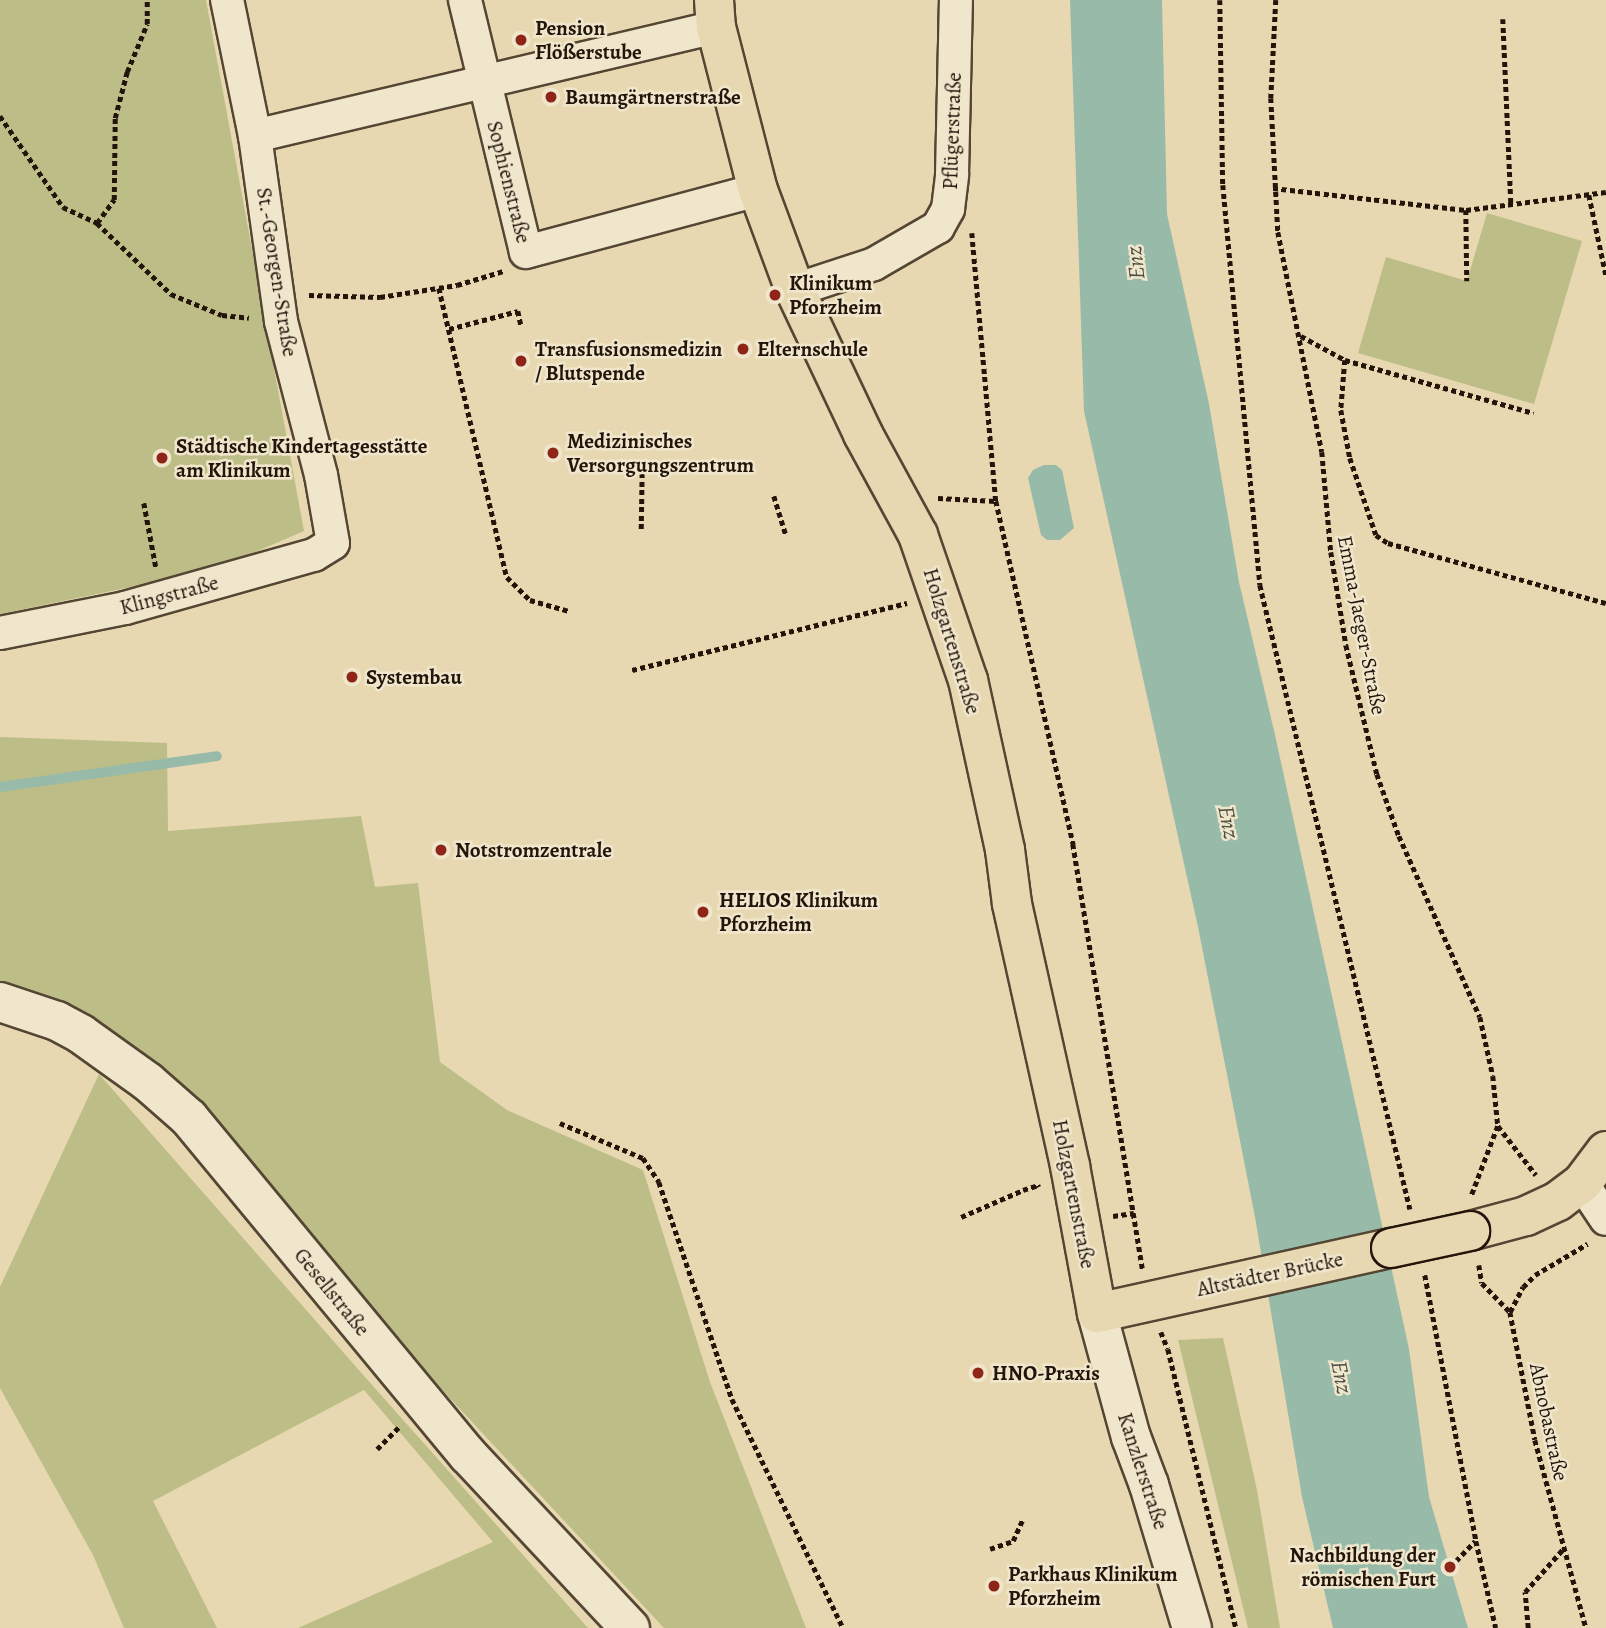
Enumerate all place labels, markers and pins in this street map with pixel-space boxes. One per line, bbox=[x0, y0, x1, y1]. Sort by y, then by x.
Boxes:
place label: Pension Flößerstube bbox=[535, 15, 642, 65]
marker: Pension Flößerstube bbox=[513, 32, 529, 48]
place label: Baumgärtnerstraße bbox=[565, 84, 741, 110]
marker: Baumgärtnerstraße bbox=[543, 89, 559, 105]
place label: Klinikum Pforzheim bbox=[789, 270, 882, 320]
marker: Klinikum Pforzheim bbox=[767, 287, 783, 303]
place label: Transfusionsmedizin / Blutspende bbox=[535, 336, 722, 386]
place label: Elternschule bbox=[757, 336, 868, 362]
marker: Elternschule bbox=[735, 341, 751, 357]
marker: Transfusionsmedizin / Blutspende bbox=[513, 353, 529, 369]
place label: Medizinisches Versorgungszentrum bbox=[567, 428, 754, 478]
place label: Städtische Kindertagesstätte am Klinikum bbox=[176, 433, 428, 483]
marker: Medizinisches Versorgungszentrum bbox=[545, 445, 561, 461]
marker: Städtische Kindertagesstätte am Klinikum bbox=[154, 450, 170, 466]
place label: Systembau bbox=[366, 664, 462, 690]
marker: Systembau bbox=[344, 669, 360, 685]
place label: Notstromzentrale bbox=[455, 837, 612, 863]
marker: Notstromzentrale bbox=[433, 842, 449, 858]
place label: HELIOS Klinikum Pforzheim bbox=[719, 887, 878, 937]
marker: HELIOS Klinikum Pforzheim bbox=[693, 902, 713, 922]
place label: HNO-Praxis bbox=[992, 1360, 1100, 1386]
marker: HNO-Praxis bbox=[970, 1365, 986, 1381]
place label: Nachbildung der römischen Furt bbox=[1290, 1542, 1436, 1592]
marker: Nachbildung der römischen Furt bbox=[1442, 1559, 1458, 1575]
place label: Parkhaus Klinikum Pforzheim bbox=[1008, 1561, 1178, 1611]
marker: Parkhaus Klinikum Pforzheim bbox=[986, 1578, 1002, 1594]

